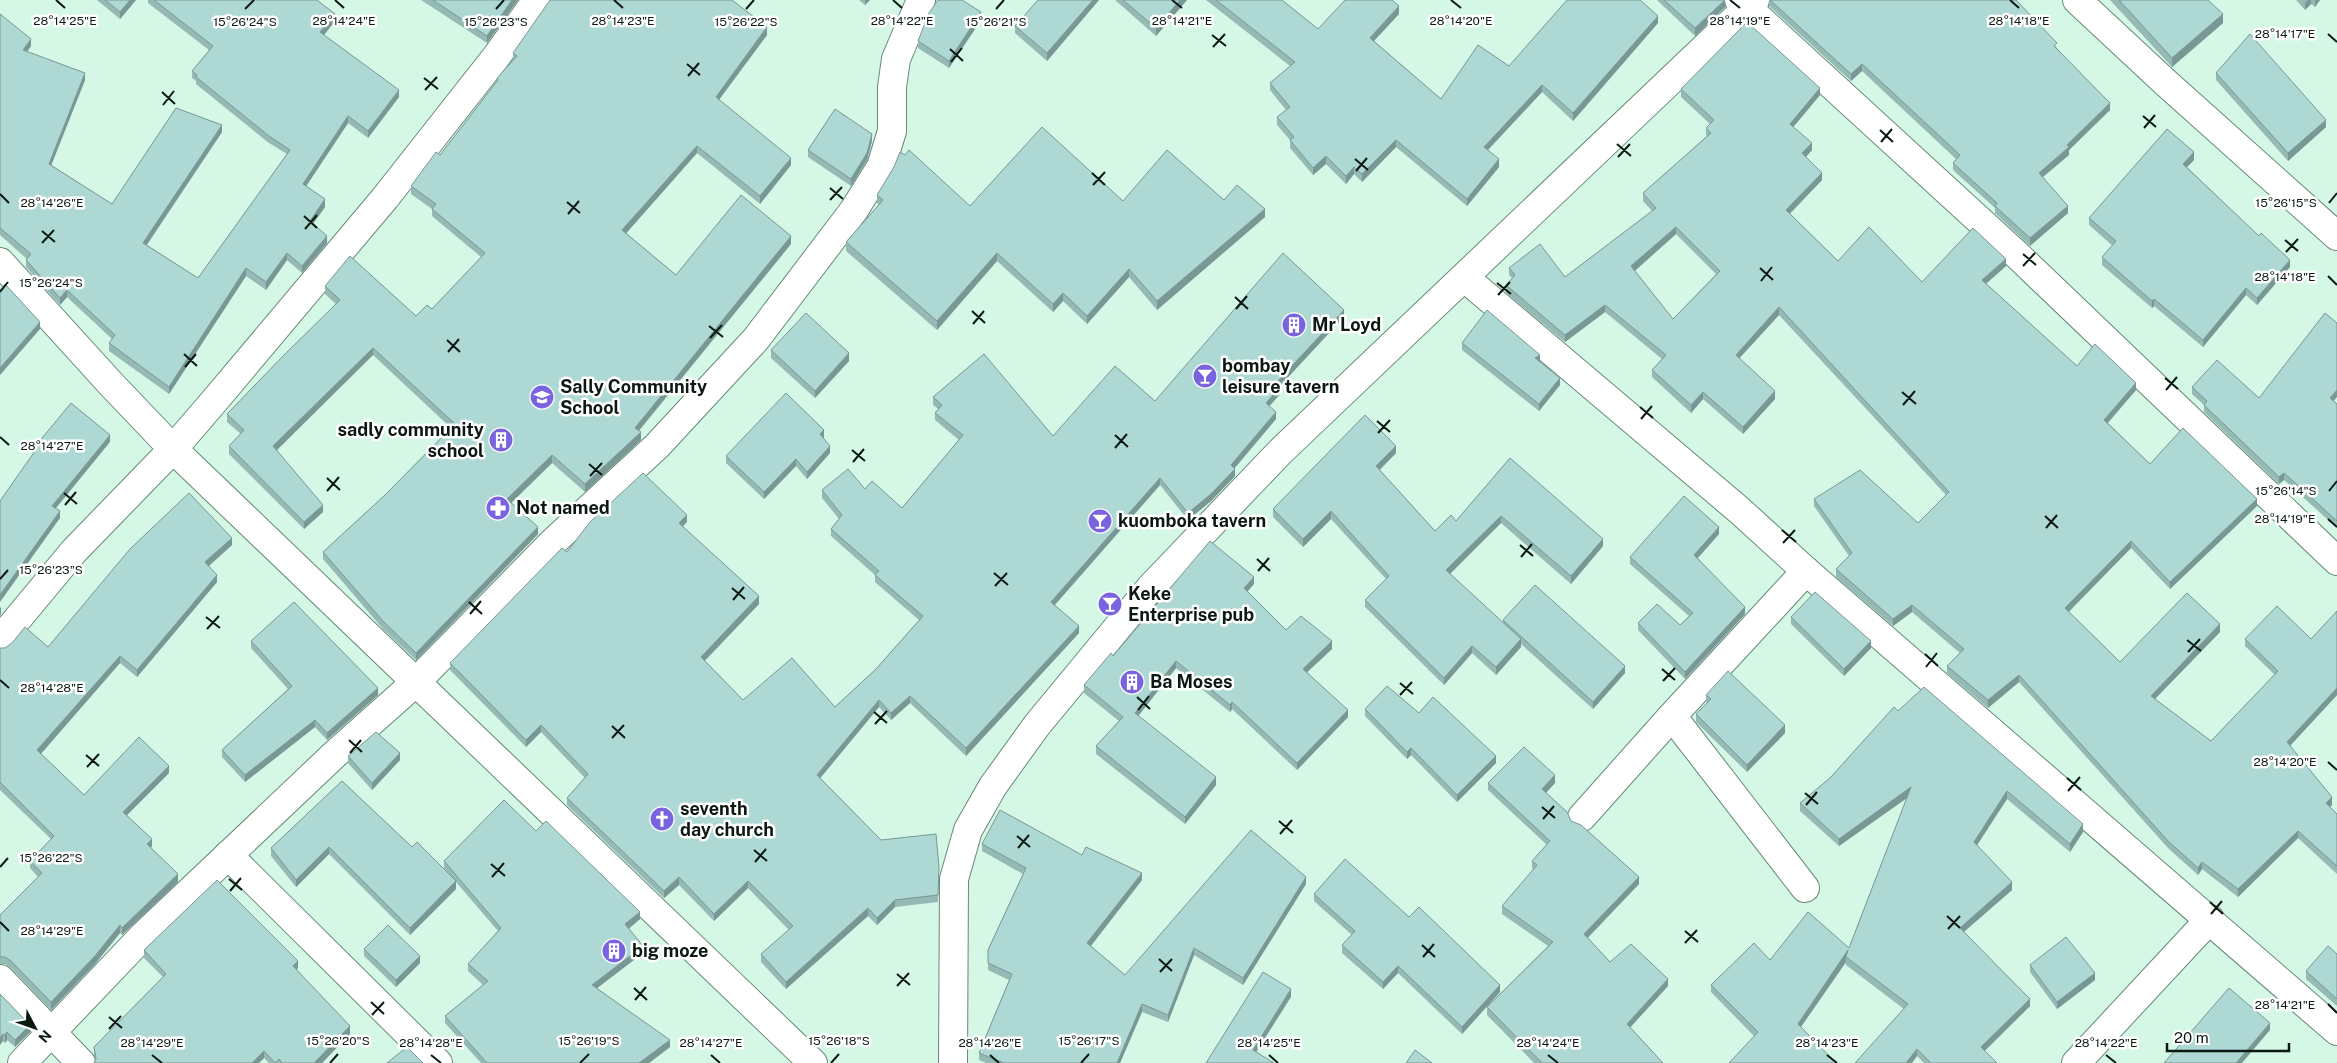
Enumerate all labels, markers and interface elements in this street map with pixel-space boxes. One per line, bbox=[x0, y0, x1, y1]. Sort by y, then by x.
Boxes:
text: 28°14'25"E bbox=[33, 14, 97, 28]
text: 28°14'24"E bbox=[312, 14, 376, 28]
text: 28°14'23"E bbox=[591, 14, 655, 28]
text: 28°14'22"E bbox=[871, 14, 933, 28]
text: 28°14'21"E bbox=[1152, 14, 1212, 28]
text: 28°14'20"E bbox=[1430, 14, 1492, 28]
text: 28°14'19"E bbox=[1710, 14, 1770, 28]
text: 28°14'18"E bbox=[1988, 14, 2050, 28]
text: 15°26'24"S bbox=[213, 15, 277, 29]
text: 15°26'23"S bbox=[464, 15, 528, 29]
text: 15°26'22"S bbox=[714, 15, 778, 29]
text: 15°26'21"S bbox=[966, 15, 1026, 29]
text: 28°14'17"E bbox=[2255, 27, 2315, 41]
text: 28°14'26"E bbox=[20, 196, 84, 210]
text: 15°26'15"S bbox=[2255, 196, 2317, 210]
text: 28°14'18"E bbox=[2254, 270, 2316, 284]
text: 15°26'24"S bbox=[19, 276, 83, 290]
building icon: Mr Loyd bbox=[1281, 312, 1307, 338]
place label: Mr Loyd bbox=[1312, 314, 1381, 335]
place label: bombay leisure tavern bbox=[1222, 355, 1339, 397]
bar icon: bombay leisure tavern bbox=[1192, 363, 1218, 389]
place label: Sally Community School bbox=[560, 376, 707, 418]
school or university icon: Sally Community School bbox=[529, 384, 555, 410]
place label: sadly community school bbox=[338, 419, 484, 461]
building icon: sadly community school bbox=[488, 427, 514, 453]
text: 28°14'27"E bbox=[21, 439, 83, 453]
text: 15°26'14"S bbox=[2255, 484, 2317, 498]
pharmacy icon: Not named bbox=[485, 495, 511, 521]
place label: Not named bbox=[516, 497, 610, 518]
bar icon: kuomboka tavern bbox=[1087, 508, 1113, 534]
place label: kuomboka tavern bbox=[1118, 510, 1266, 531]
text: 28°14'19"E bbox=[2255, 512, 2315, 526]
text: 15°26'23"S bbox=[19, 563, 83, 577]
place label: Keke Enterprise pub bbox=[1128, 583, 1254, 625]
bar icon: Keke Enterprise pub bbox=[1097, 591, 1123, 617]
building icon: Ba Moses bbox=[1119, 669, 1145, 695]
place label: Ba Moses bbox=[1150, 671, 1233, 692]
text: 28°14'28"E bbox=[20, 681, 84, 695]
text: 28°14'20"E bbox=[2254, 755, 2316, 769]
place label: seventh day church bbox=[680, 798, 774, 840]
church icon: seventh day church bbox=[649, 806, 675, 832]
text: 15°26'22"S bbox=[19, 851, 83, 865]
text: 28°14'29"E bbox=[20, 924, 84, 938]
building icon: big moze bbox=[601, 938, 627, 964]
place label: big moze bbox=[632, 940, 709, 961]
text: 28°14'21"E bbox=[2255, 998, 2315, 1012]
north arrow bbox=[10, 1003, 60, 1053]
scale bar bbox=[2167, 1020, 2290, 1052]
text: N bbox=[35, 1027, 54, 1046]
text: 20 m bbox=[2174, 1029, 2209, 1046]
text: 15°26'20"S bbox=[306, 1034, 370, 1048]
text: 15°26'19"S bbox=[558, 1034, 620, 1048]
text: 15°26'18"S bbox=[808, 1034, 870, 1048]
text: 15°26'17"S bbox=[1059, 1034, 1119, 1048]
text: 28°14'29"E bbox=[120, 1036, 184, 1050]
text: 28°14'28"E bbox=[399, 1036, 463, 1050]
text: 28°14'27"E bbox=[680, 1036, 742, 1050]
text: 28°14'26"E bbox=[958, 1036, 1022, 1050]
text: 28°14'25"E bbox=[1237, 1036, 1301, 1050]
text: 28°14'24"E bbox=[1516, 1036, 1580, 1050]
text: 28°14'23"E bbox=[1795, 1036, 1859, 1050]
text: 28°14'22"E bbox=[2075, 1036, 2137, 1050]

